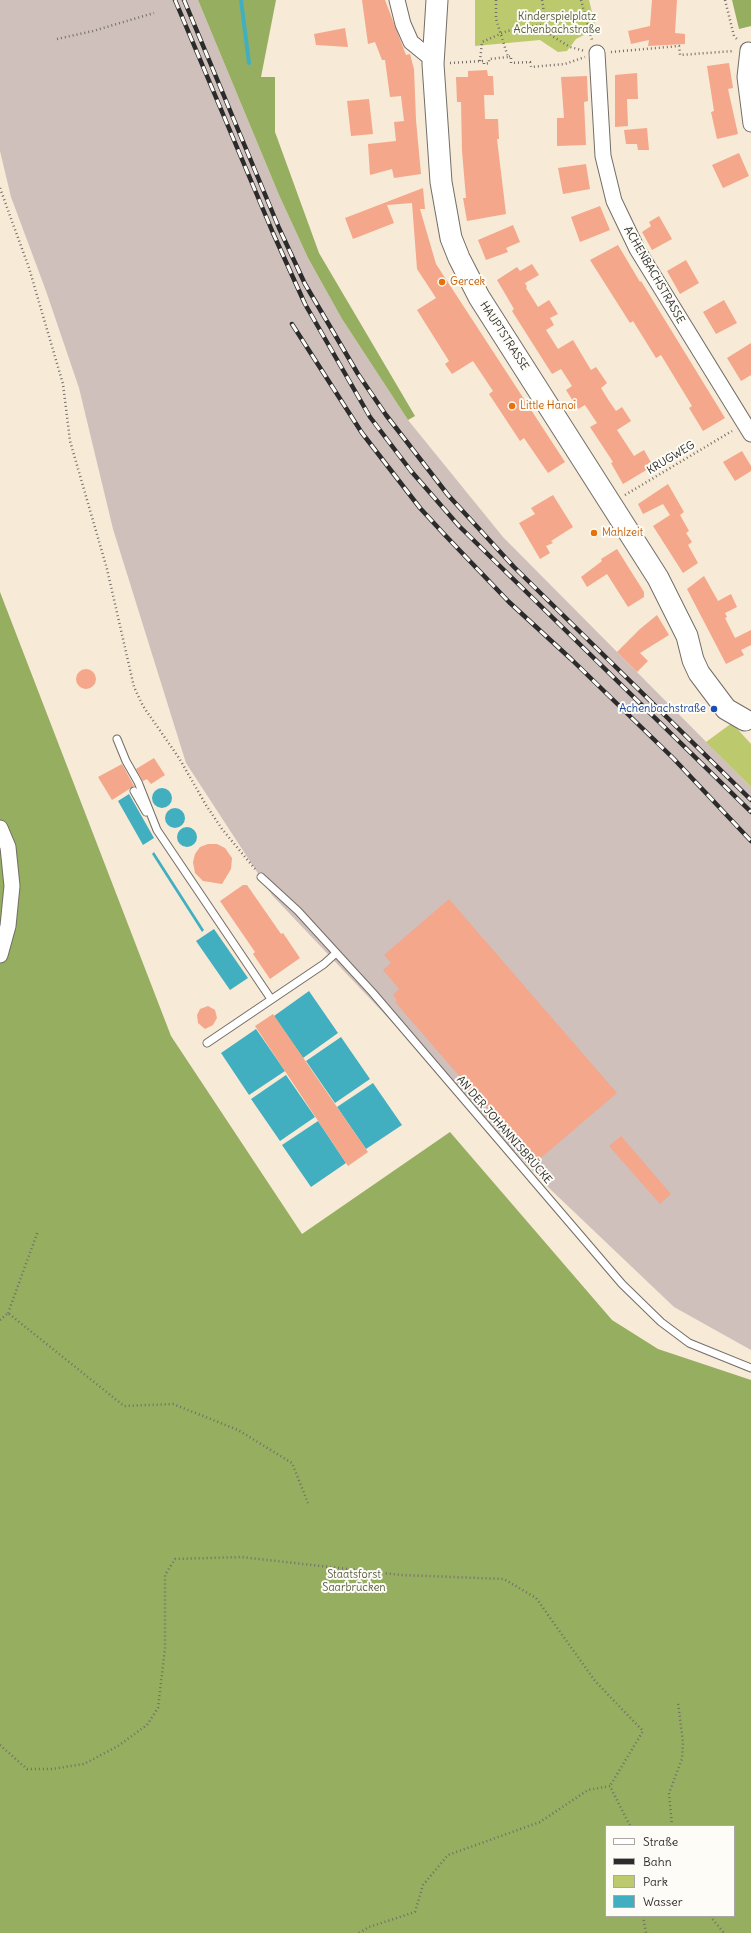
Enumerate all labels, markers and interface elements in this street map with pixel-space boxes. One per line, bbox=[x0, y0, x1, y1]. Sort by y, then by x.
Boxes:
park label: Kinderspielplatz Achenbachstraße bbox=[514, 10, 600, 36]
street label: ACHENBACHSTRASSE bbox=[621, 224, 687, 326]
place label: Gercek bbox=[450, 275, 485, 289]
marker: Gercek bbox=[437, 277, 447, 287]
street label: HAUPTSTRASSE bbox=[477, 299, 531, 373]
place label: Little Hanoi bbox=[520, 399, 576, 413]
marker: Little Hanoi bbox=[507, 401, 517, 411]
street label: KRUGWEG bbox=[645, 439, 697, 477]
place label: Mahlzeit bbox=[602, 526, 643, 540]
marker: Mahlzeit bbox=[589, 528, 599, 538]
place label: Achenbachstraße bbox=[619, 702, 706, 716]
marker: Achenbachstraße bbox=[709, 704, 719, 714]
street label: AN DER JOHANNISBRÜCKE bbox=[454, 1073, 554, 1187]
park label: Staatsforst Saarbrücken bbox=[322, 1568, 386, 1594]
legend bbox=[605, 1825, 735, 1917]
text: Straße bbox=[643, 1834, 678, 1849]
text: Bahn bbox=[643, 1854, 672, 1869]
text: Park bbox=[643, 1874, 668, 1889]
text: Wasser bbox=[643, 1894, 683, 1909]

